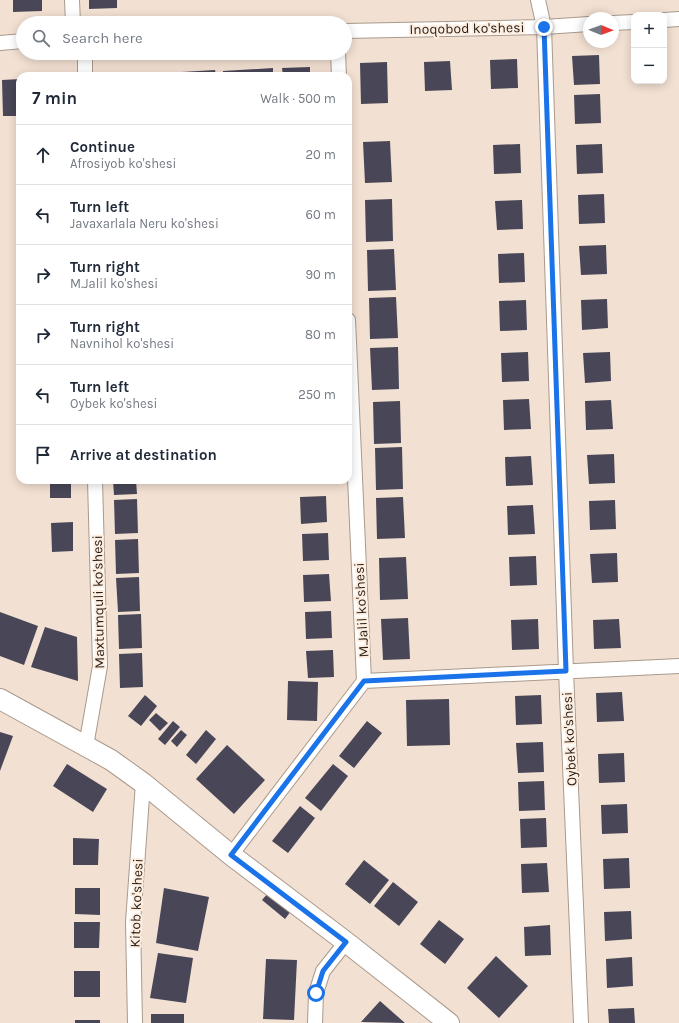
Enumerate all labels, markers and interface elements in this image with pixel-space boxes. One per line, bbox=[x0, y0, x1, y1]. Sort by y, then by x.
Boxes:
north arrow bbox=[583, 12, 619, 48]
map controls bbox=[631, 12, 667, 84]
button: + bbox=[631, 12, 667, 48]
search box bbox=[16, 16, 352, 60]
route end bbox=[535, 18, 553, 36]
street label: Inoqobod ko'shesi bbox=[409, 19, 525, 38]
icon: search bbox=[30, 27, 52, 49]
text: Search here bbox=[62, 29, 143, 47]
button: − bbox=[631, 48, 667, 84]
text: 7 min bbox=[32, 88, 77, 108]
text: Walk · 500 m bbox=[260, 91, 336, 106]
text: Continue bbox=[70, 138, 135, 156]
icon: ahead bbox=[32, 144, 54, 166]
text: 20 m bbox=[306, 147, 336, 162]
text: Afrosiyob ko'shesi bbox=[70, 156, 176, 171]
text: Turn left bbox=[70, 198, 129, 216]
icon: left bbox=[32, 204, 54, 226]
text: 60 m bbox=[306, 207, 336, 222]
text: Javaxarlala Neru ko'shesi bbox=[70, 216, 219, 231]
text: Turn right bbox=[70, 258, 140, 276]
icon: right bbox=[32, 264, 54, 286]
text: 90 m bbox=[305, 267, 336, 282]
text: M.Jalil ko'shesi bbox=[70, 276, 158, 291]
text: Turn right bbox=[70, 318, 140, 336]
icon: right bbox=[32, 324, 54, 346]
text: 80 m bbox=[305, 327, 336, 342]
text: Navnihol ko'shesi bbox=[70, 336, 174, 351]
text: Turn left bbox=[70, 378, 129, 396]
icon: left bbox=[32, 384, 54, 406]
text: 250 m bbox=[298, 387, 336, 402]
text: Oybek ko'shesi bbox=[70, 396, 157, 411]
icon: arrive bbox=[32, 444, 54, 466]
text: Arrive at destination bbox=[70, 446, 217, 464]
street label: Maxtumquli ko'shesi bbox=[89, 535, 108, 669]
street label: M.Jalil ko'shesi bbox=[351, 562, 372, 658]
street label: Oybek ko'shesi bbox=[559, 691, 580, 786]
street label: Kitob ko'shesi bbox=[126, 858, 147, 948]
route start bbox=[307, 984, 325, 1002]

